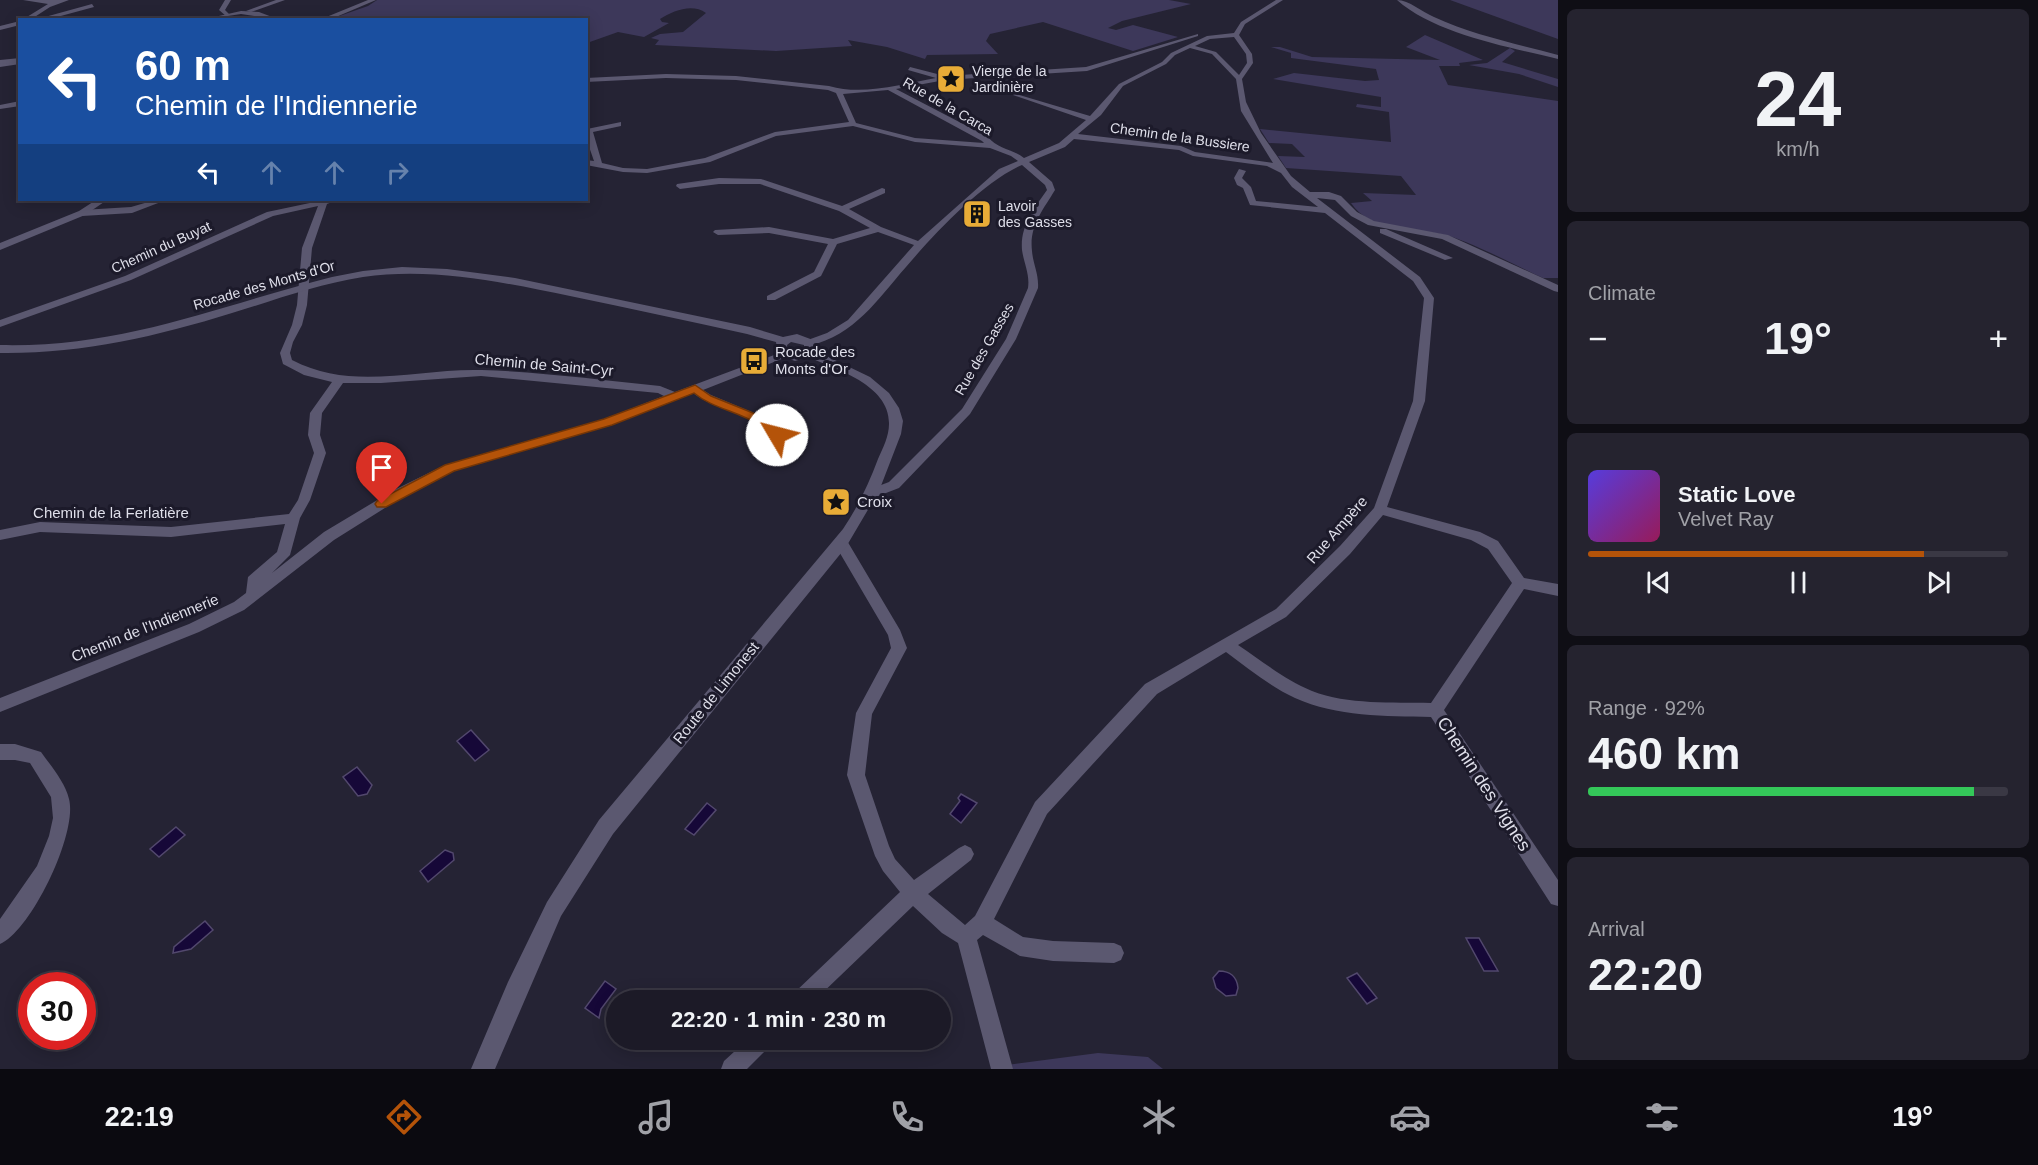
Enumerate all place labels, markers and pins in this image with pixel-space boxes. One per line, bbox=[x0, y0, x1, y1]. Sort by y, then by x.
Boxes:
place icon: Vierge de la Jardinière bbox=[935, 63, 967, 95]
place label: Vierge de la Jardinière bbox=[972, 63, 1047, 95]
building icon: Lavoir des Gasses bbox=[961, 198, 993, 230]
place label: Lavoir des Gasses bbox=[998, 198, 1072, 230]
place label: Rocade des Monts d'Or bbox=[775, 343, 855, 377]
bus stop icon: Rocade des Monts d'Or bbox=[738, 345, 770, 377]
pin bbox=[356, 442, 407, 504]
place icon: Croix bbox=[820, 486, 852, 518]
place label: Croix bbox=[857, 493, 893, 510]

